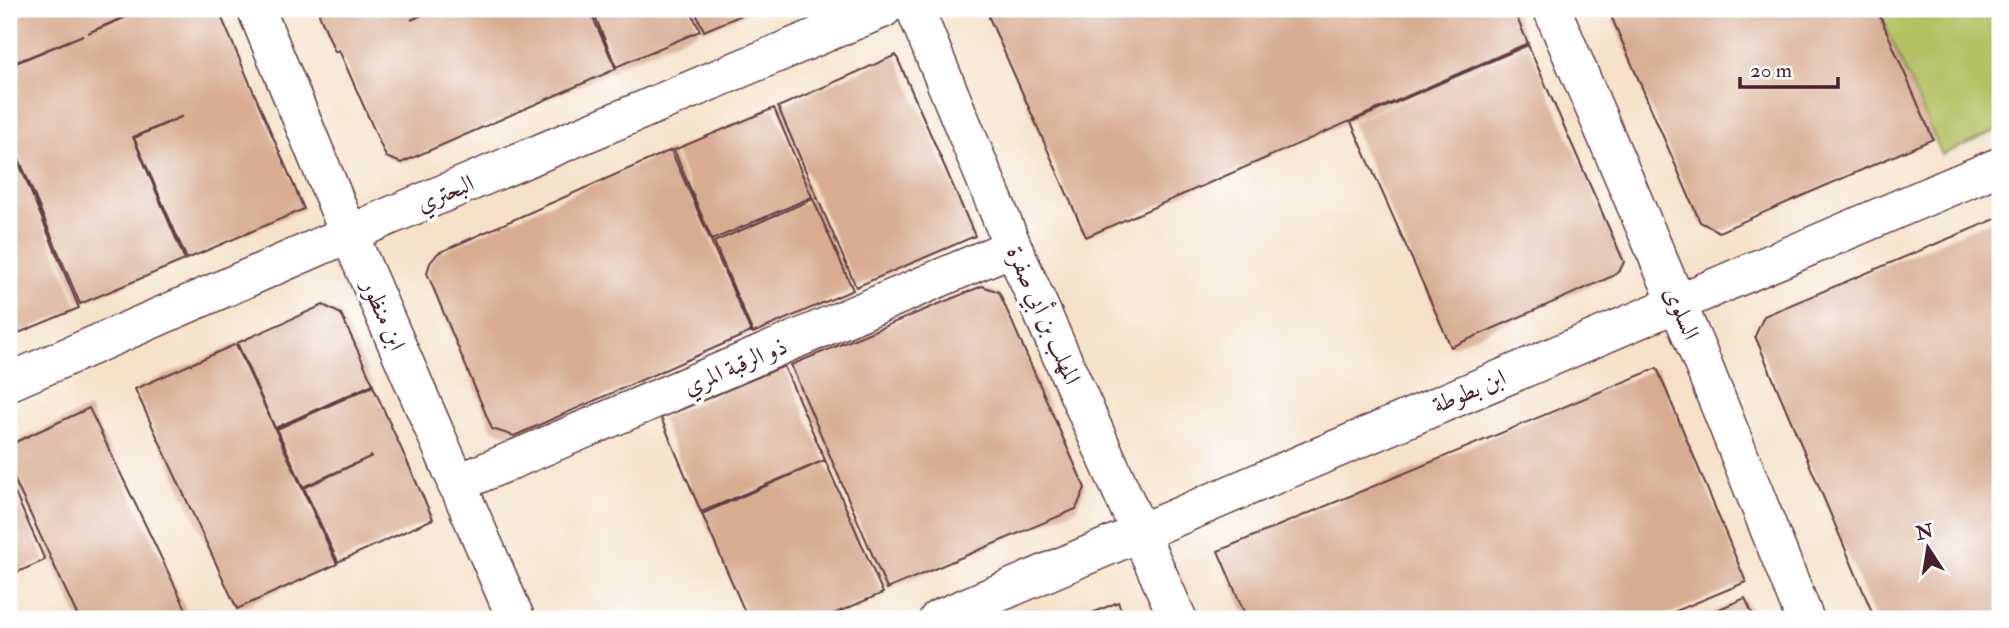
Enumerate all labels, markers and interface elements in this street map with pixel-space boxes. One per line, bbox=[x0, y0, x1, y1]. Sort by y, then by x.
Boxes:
scale bar bbox=[1740, 46, 1838, 90]
text: 20 m bbox=[1750, 57, 1792, 84]
street label: البحتري bbox=[412, 168, 480, 222]
street label: المهلب بن أبي صفرة bbox=[996, 240, 1090, 390]
street label: ابن منظور bbox=[354, 273, 412, 356]
street label: السلوى bbox=[1656, 282, 1707, 345]
street label: ذو الرقبة المري bbox=[678, 331, 793, 405]
street label: ابن بطوطة bbox=[1428, 362, 1511, 421]
north arrow bbox=[1894, 512, 1964, 582]
text: N bbox=[1913, 519, 1936, 546]

